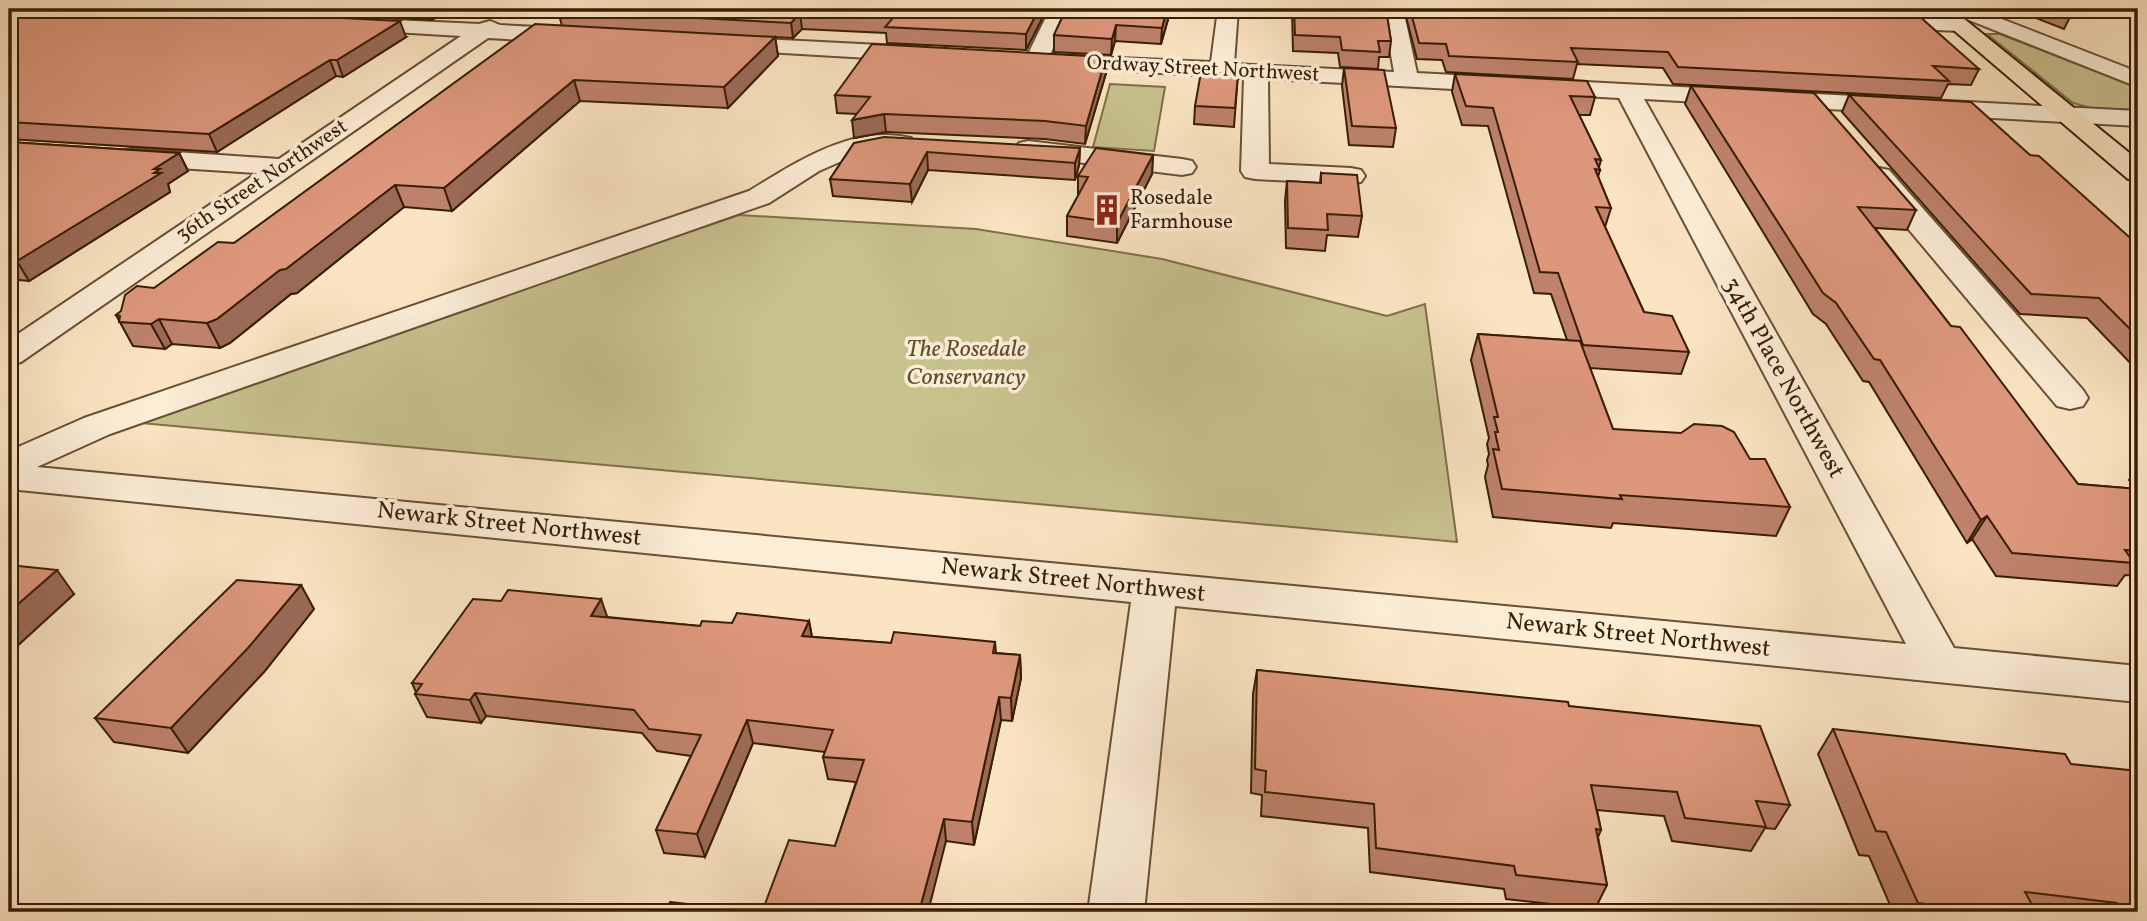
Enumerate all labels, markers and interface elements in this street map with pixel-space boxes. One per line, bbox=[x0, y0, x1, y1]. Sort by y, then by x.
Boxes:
street label: Ordway Street Northwest bbox=[1086, 48, 1320, 90]
street label: 36th Street Northwest bbox=[170, 113, 354, 249]
place label: Rosedale Farmhouse bbox=[1130, 184, 1233, 237]
building icon: Rosedale Farmhouse bbox=[1090, 193, 1124, 227]
street label: 34th Place Northwest bbox=[1714, 271, 1852, 485]
park label: The Rosedale Conservancy bbox=[906, 333, 1026, 395]
street label: Newark Street Northwest bbox=[375, 494, 643, 556]
street label: Newark Street Northwest bbox=[939, 550, 1207, 612]
street label: Newark Street Northwest bbox=[1504, 605, 1772, 667]

